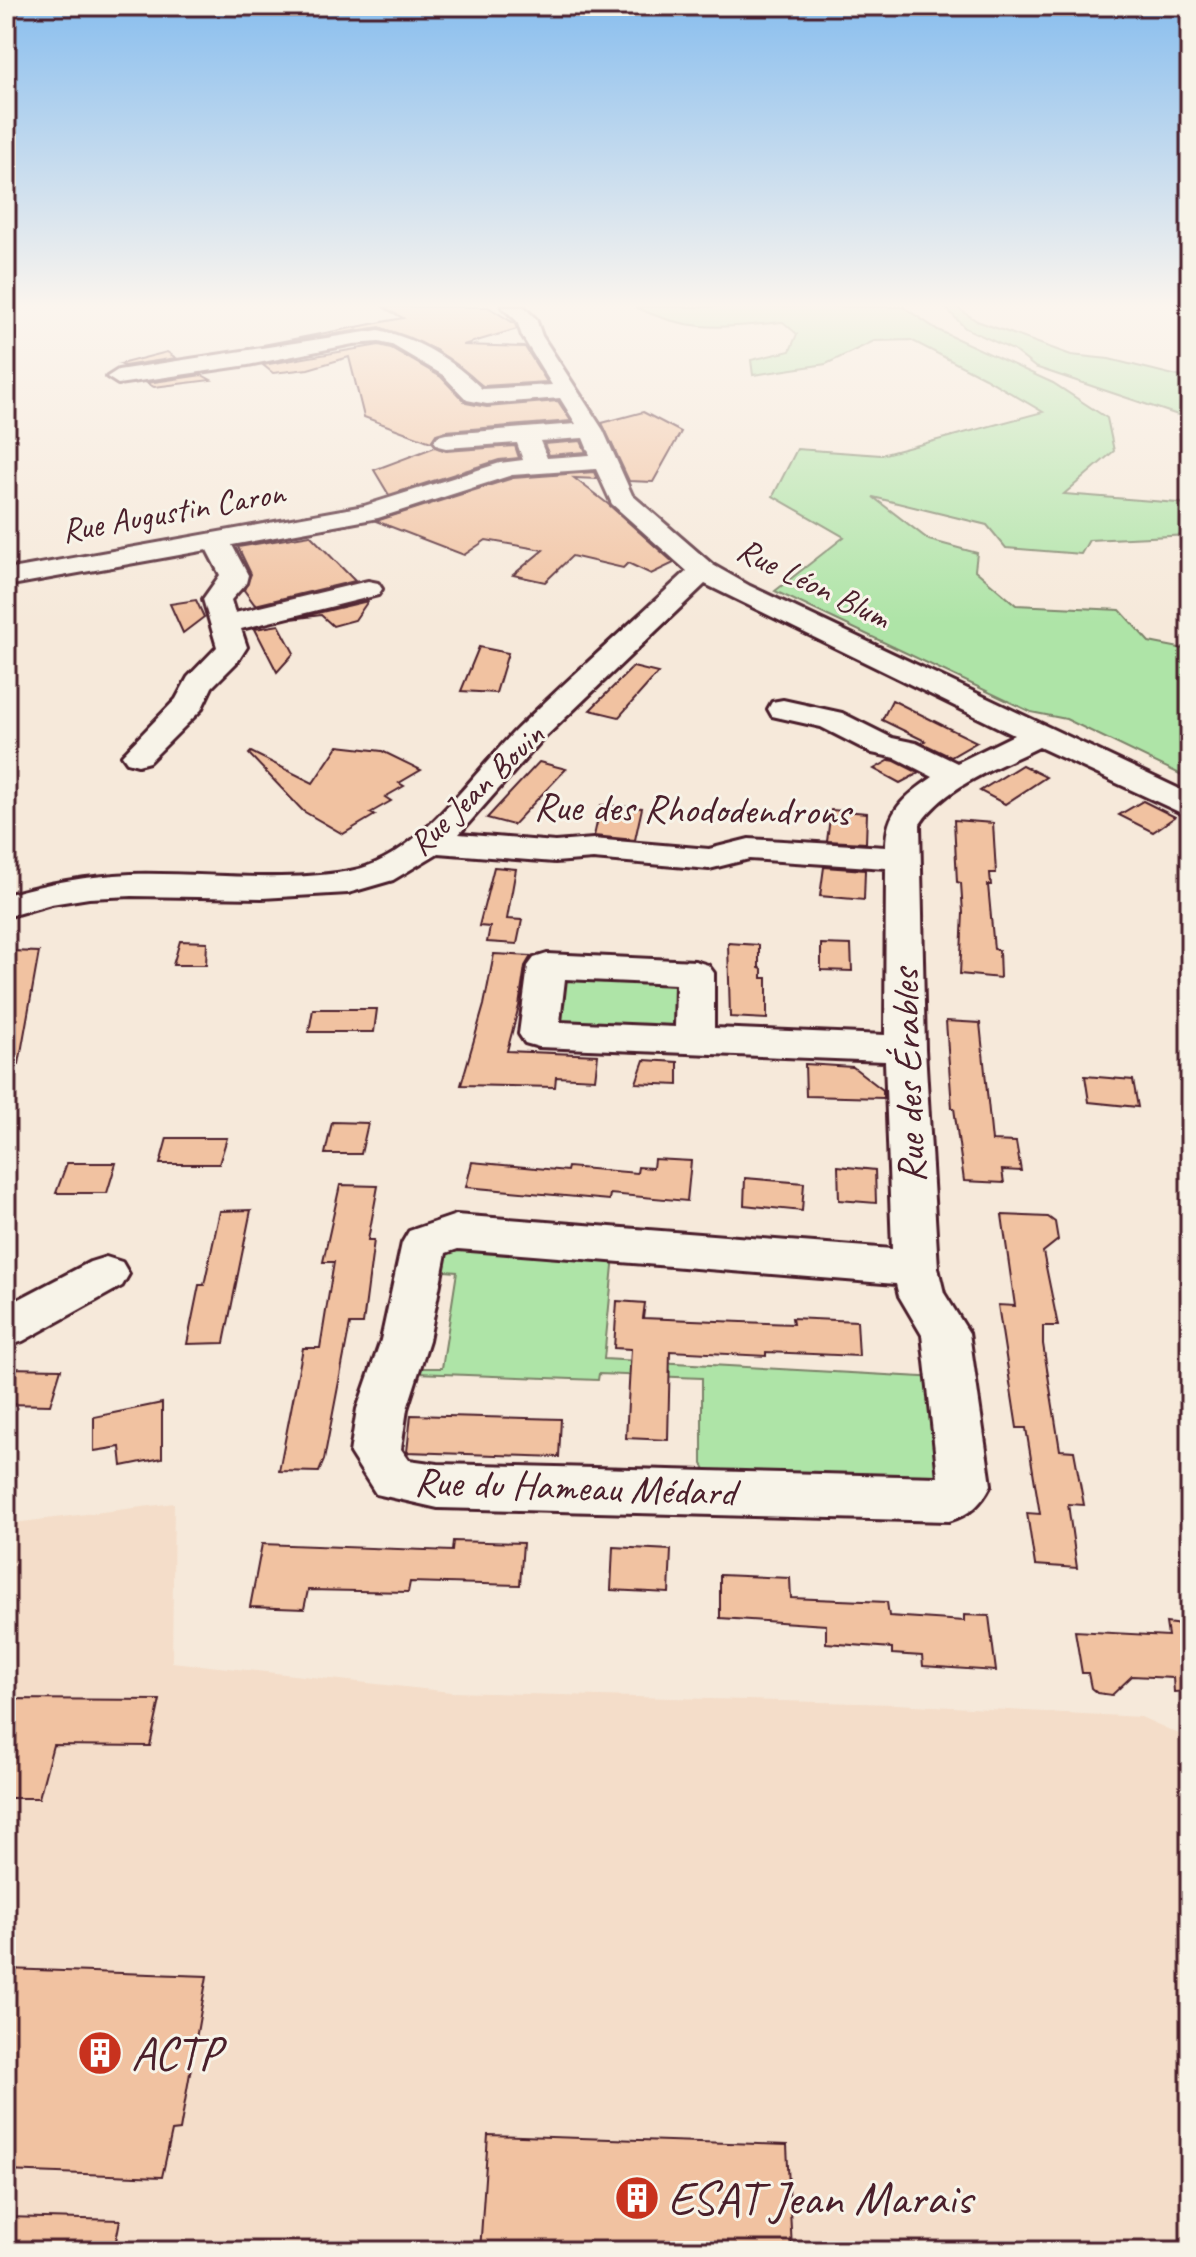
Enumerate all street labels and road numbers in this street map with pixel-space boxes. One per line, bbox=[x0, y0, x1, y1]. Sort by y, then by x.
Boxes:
street label: Rue Augustin Caron bbox=[58, 470, 290, 552]
street label: Rue Léon Blum bbox=[730, 527, 899, 639]
street label: Rue Jean Bouin bbox=[399, 713, 554, 864]
street label: Rue des Rhododendrons bbox=[534, 781, 854, 837]
street label: Rue des Érables bbox=[879, 965, 937, 1184]
street label: Rue du Hameau Médard bbox=[413, 1456, 742, 1518]

